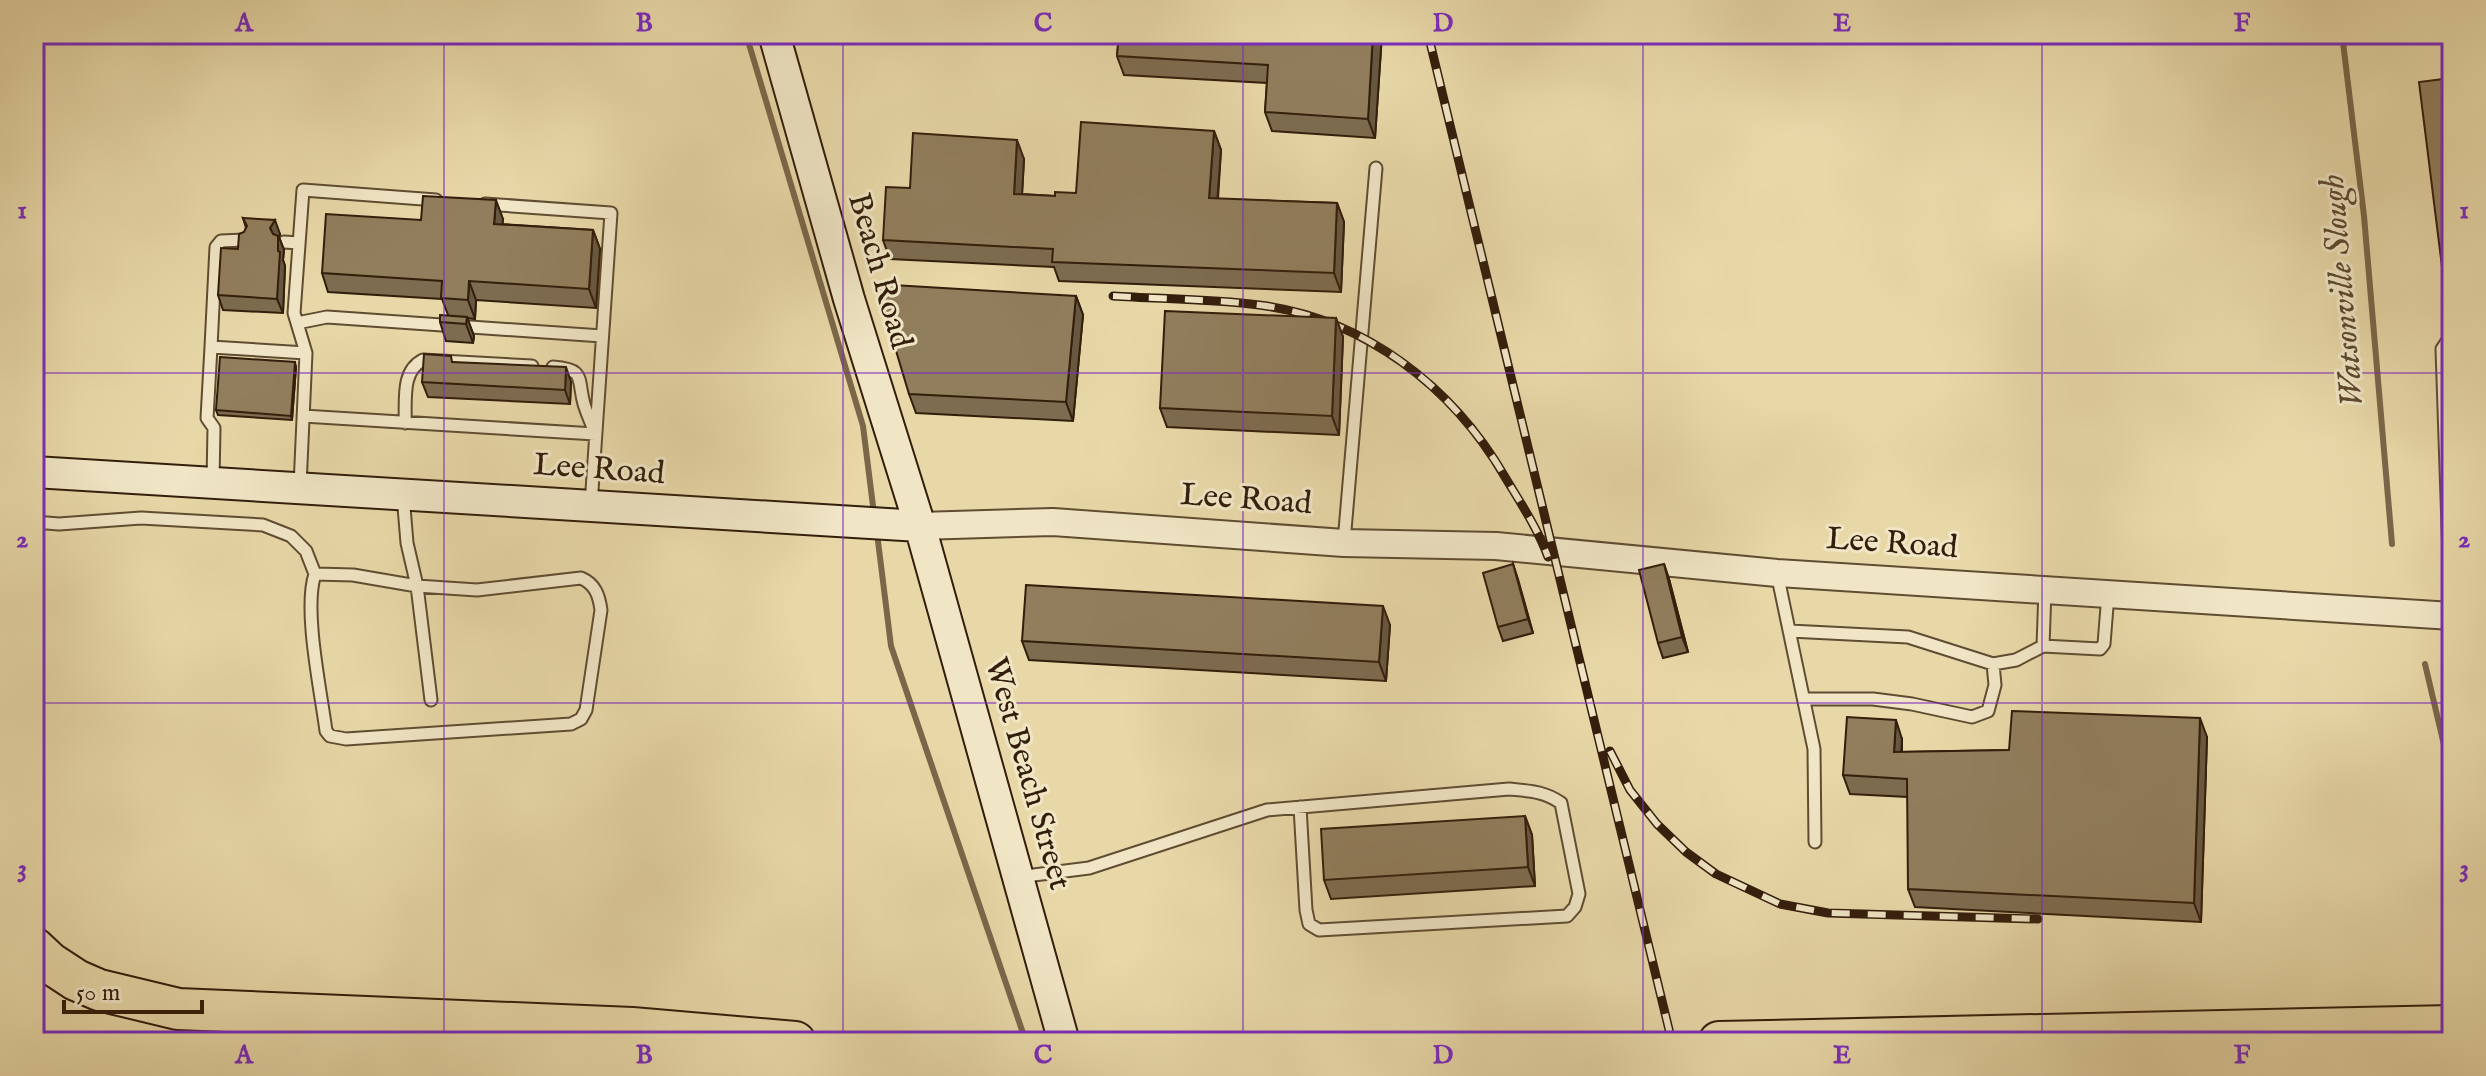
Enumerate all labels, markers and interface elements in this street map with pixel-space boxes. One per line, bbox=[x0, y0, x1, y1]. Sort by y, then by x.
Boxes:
text: A bbox=[234, 7, 254, 40]
text: B bbox=[635, 7, 653, 40]
text: C bbox=[1034, 7, 1053, 40]
text: D bbox=[1433, 7, 1454, 40]
text: E bbox=[1833, 7, 1851, 40]
text: F bbox=[2234, 7, 2251, 40]
water label: Watsonville Slough bbox=[2311, 173, 2375, 409]
street label: Beach Road bbox=[837, 189, 921, 354]
text: 1 bbox=[17, 194, 27, 227]
text: 1 bbox=[2459, 194, 2469, 227]
street label: Lee Road bbox=[532, 445, 667, 495]
street label: Lee Road bbox=[1179, 475, 1314, 525]
street label: Lee Road bbox=[1825, 519, 1960, 569]
text: 2 bbox=[16, 523, 28, 556]
text: 2 bbox=[2458, 523, 2470, 556]
street label: West Beach Street bbox=[974, 653, 1080, 895]
text: 3 bbox=[17, 852, 27, 885]
text: 3 bbox=[2459, 852, 2469, 885]
scale bar bbox=[64, 964, 202, 1014]
text: 50 m bbox=[76, 978, 120, 1009]
text: A bbox=[234, 1039, 254, 1072]
text: B bbox=[635, 1039, 653, 1072]
text: C bbox=[1034, 1039, 1053, 1072]
text: D bbox=[1433, 1039, 1454, 1072]
text: E bbox=[1833, 1039, 1851, 1072]
text: F bbox=[2234, 1039, 2251, 1072]

